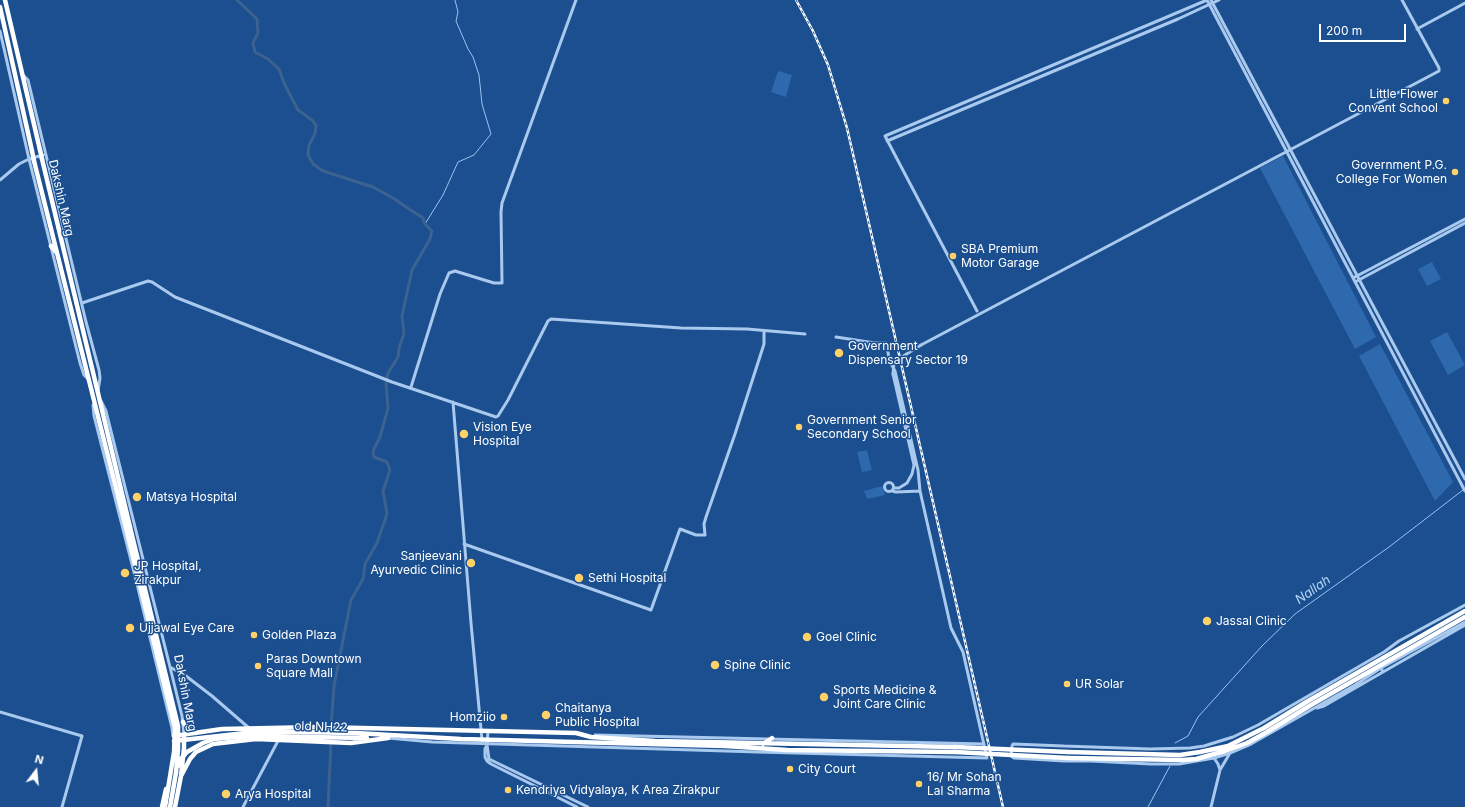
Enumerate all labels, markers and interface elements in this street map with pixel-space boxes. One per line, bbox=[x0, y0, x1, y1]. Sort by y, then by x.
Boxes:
scale bar bbox=[1321, 16, 1408, 42]
text: 200 m bbox=[1326, 23, 1362, 38]
place label: Little Flower Convent School bbox=[1348, 87, 1438, 115]
marker: Little Flower Convent School bbox=[1441, 96, 1451, 106]
street label: Dakshin Marg bbox=[45, 158, 77, 238]
place label: Government P.G. College For Women bbox=[1336, 158, 1447, 186]
marker: Government P.G. College For Women bbox=[1450, 167, 1460, 177]
place label: SBA Premium Motor Garage bbox=[961, 242, 1039, 270]
marker: SBA Premium Motor Garage bbox=[948, 251, 958, 261]
place label: Government Dispensary Sector 19 bbox=[848, 339, 968, 367]
marker: Government Dispensary Sector 19 bbox=[833, 347, 845, 359]
place label: Government Senior Secondary School bbox=[807, 413, 917, 441]
place label: Vision Eye Hospital bbox=[473, 420, 532, 448]
marker: Government Senior Secondary School bbox=[794, 422, 804, 432]
marker: Vision Eye Hospital bbox=[458, 428, 470, 440]
place label: Matsya Hospital bbox=[146, 490, 237, 504]
marker: Matsya Hospital bbox=[131, 491, 143, 503]
place label: Sanjeevani Ayurvedic Clinic bbox=[371, 549, 462, 577]
marker: Sanjeevani Ayurvedic Clinic bbox=[465, 557, 477, 569]
place label: JP Hospital, Zirakpur bbox=[134, 559, 202, 587]
marker: JP Hospital, Zirakpur bbox=[119, 567, 131, 579]
place label: Sethi Hospital bbox=[588, 571, 666, 585]
marker: Sethi Hospital bbox=[573, 572, 585, 584]
water label: Nallah bbox=[1292, 572, 1334, 608]
place label: Jassal Clinic bbox=[1216, 614, 1287, 628]
marker: Jassal Clinic bbox=[1201, 615, 1213, 627]
place label: Ujjawal Eye Care bbox=[139, 621, 234, 635]
marker: Ujjawal Eye Care bbox=[124, 622, 136, 634]
place label: Golden Plaza bbox=[262, 628, 337, 642]
marker: Golden Plaza bbox=[249, 630, 259, 640]
place label: Goel Clinic bbox=[816, 630, 877, 644]
marker: Goel Clinic bbox=[801, 631, 813, 643]
place label: Paras Downtown Square Mall bbox=[266, 652, 362, 680]
street label: Dakshin Marg bbox=[170, 653, 200, 733]
place label: Spine Clinic bbox=[724, 658, 791, 672]
marker: Spine Clinic bbox=[709, 659, 721, 671]
marker: Paras Downtown Square Mall bbox=[253, 661, 263, 671]
place label: UR Solar bbox=[1075, 677, 1124, 691]
marker: UR Solar bbox=[1062, 679, 1072, 689]
place label: Sports Medicine & Joint Care Clinic bbox=[833, 683, 937, 711]
marker: Sports Medicine & Joint Care Clinic bbox=[818, 691, 830, 703]
place label: Chaitanya Public Hospital bbox=[555, 701, 639, 729]
marker: Chaitanya Public Hospital bbox=[540, 709, 552, 721]
place label: Homziio bbox=[450, 710, 496, 724]
marker: Homziio bbox=[499, 712, 509, 722]
street label: old NH22 bbox=[294, 719, 348, 735]
north arrow bbox=[16, 751, 56, 791]
text: N bbox=[33, 752, 45, 767]
place label: City Court bbox=[798, 762, 856, 776]
marker: City Court bbox=[785, 764, 795, 774]
place label: 16/ Mr Sohan Lal Sharma bbox=[927, 770, 1002, 798]
marker: 16/ Mr Sohan Lal Sharma bbox=[914, 779, 924, 789]
place label: Kendriya Vidyalaya, K Area Zirakpur bbox=[516, 783, 720, 797]
marker: Kendriya Vidyalaya, K Area Zirakpur bbox=[503, 785, 513, 795]
place label: Arya Hospital bbox=[235, 787, 311, 801]
marker: Arya Hospital bbox=[220, 788, 232, 800]

